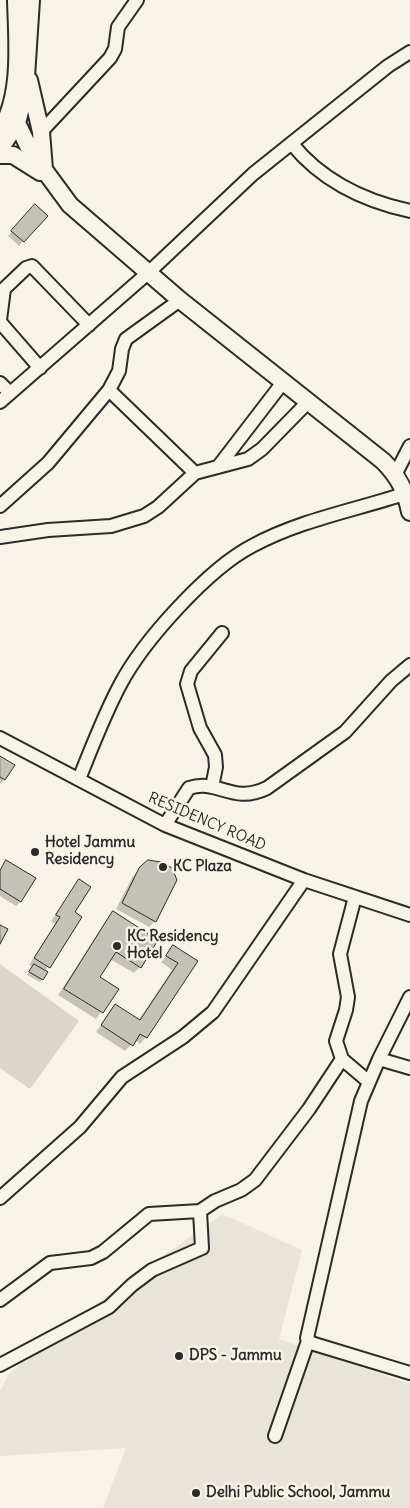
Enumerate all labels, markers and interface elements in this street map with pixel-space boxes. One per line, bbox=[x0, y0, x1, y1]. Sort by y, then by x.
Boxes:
street label: RESIDENCY ROAD bbox=[145, 789, 269, 855]
place label: Hotel Jammu Residency bbox=[45, 834, 135, 869]
marker: Hotel Jammu Residency bbox=[29, 846, 41, 858]
place label: KC Plaza bbox=[173, 858, 232, 876]
marker: KC Plaza bbox=[157, 861, 169, 873]
place label: KC Residency Hotel bbox=[127, 928, 219, 963]
marker: KC Residency Hotel bbox=[111, 940, 123, 952]
place label: DPS - Jammu bbox=[189, 1347, 282, 1365]
marker: DPS - Jammu bbox=[173, 1350, 185, 1362]
place label: Delhi Public School, Jammu bbox=[206, 1484, 390, 1502]
marker: Delhi Public School, Jammu bbox=[190, 1487, 202, 1499]

